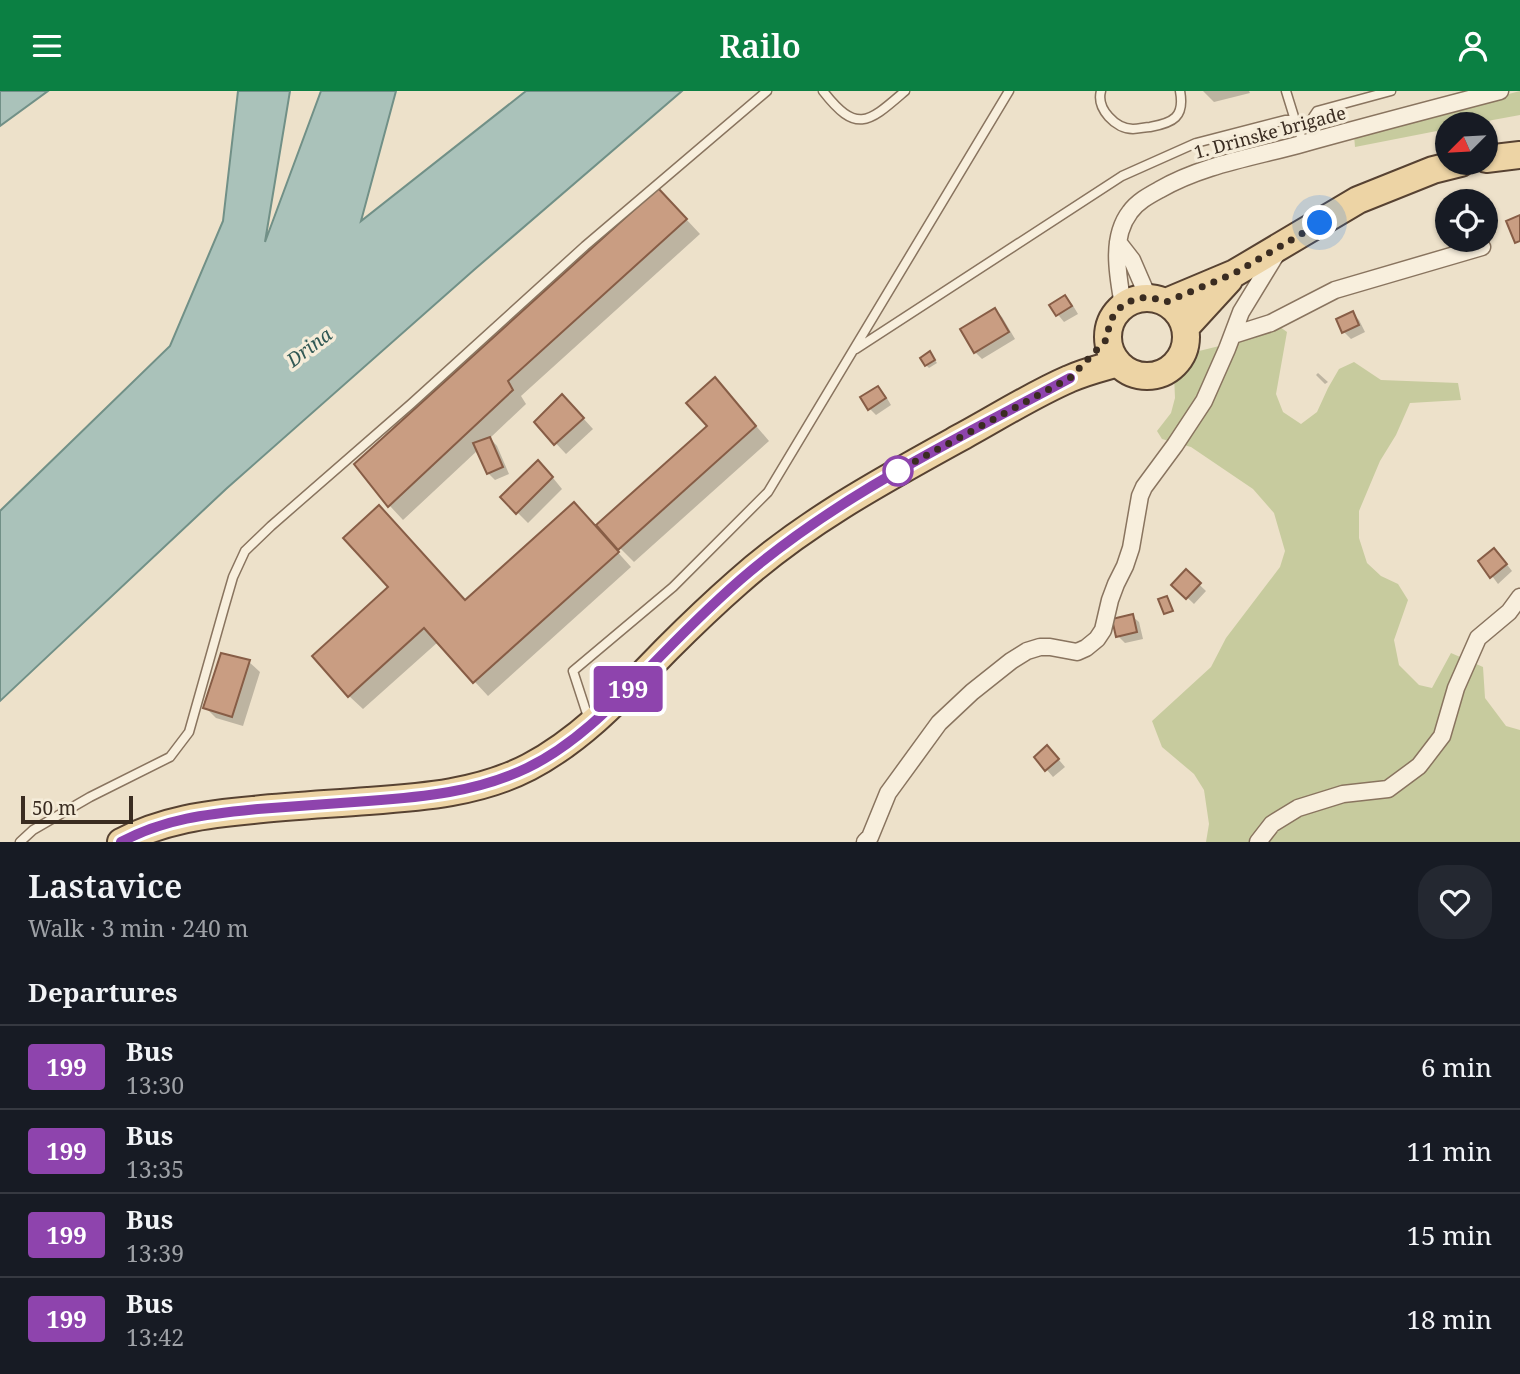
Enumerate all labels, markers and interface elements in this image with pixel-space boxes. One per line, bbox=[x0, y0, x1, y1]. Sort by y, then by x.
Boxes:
text: Railo bbox=[719, 24, 801, 67]
icon: menu bbox=[28, 27, 66, 65]
icon: person bbox=[1454, 27, 1492, 65]
street label: 1. Drinske brigade bbox=[1191, 100, 1348, 164]
north arrow bbox=[1435, 112, 1498, 175]
map controls bbox=[1435, 112, 1498, 252]
button: locate bbox=[1435, 189, 1498, 252]
your location bbox=[1302, 205, 1337, 240]
water label: Drina bbox=[280, 321, 337, 373]
unlabelled marker bbox=[883, 456, 913, 486]
line badge: 199 bbox=[588, 666, 668, 712]
text: 199 bbox=[608, 672, 648, 705]
scale bar bbox=[21, 793, 133, 825]
text: 50 m bbox=[32, 795, 76, 821]
text: Lastavice bbox=[28, 863, 182, 908]
button: heart bbox=[1418, 865, 1492, 939]
text: Walk · 3 min · 240 m bbox=[28, 912, 248, 944]
text: Departures bbox=[28, 974, 178, 1010]
text: Bus bbox=[126, 1033, 173, 1069]
text: 6 min bbox=[1421, 1049, 1492, 1085]
text: 199 bbox=[46, 1050, 87, 1083]
text: 13:30 bbox=[126, 1069, 184, 1101]
text: Bus bbox=[126, 1117, 173, 1153]
text: 11 min bbox=[1407, 1133, 1492, 1169]
text: 199 bbox=[46, 1134, 87, 1167]
text: 13:35 bbox=[126, 1153, 184, 1185]
text: Bus bbox=[126, 1201, 173, 1237]
text: 15 min bbox=[1407, 1217, 1492, 1253]
text: 199 bbox=[46, 1218, 87, 1251]
text: 13:39 bbox=[126, 1237, 184, 1269]
text: Bus bbox=[126, 1285, 173, 1321]
text: 18 min bbox=[1407, 1301, 1492, 1337]
text: 199 bbox=[46, 1302, 87, 1335]
text: 13:42 bbox=[126, 1321, 184, 1353]

